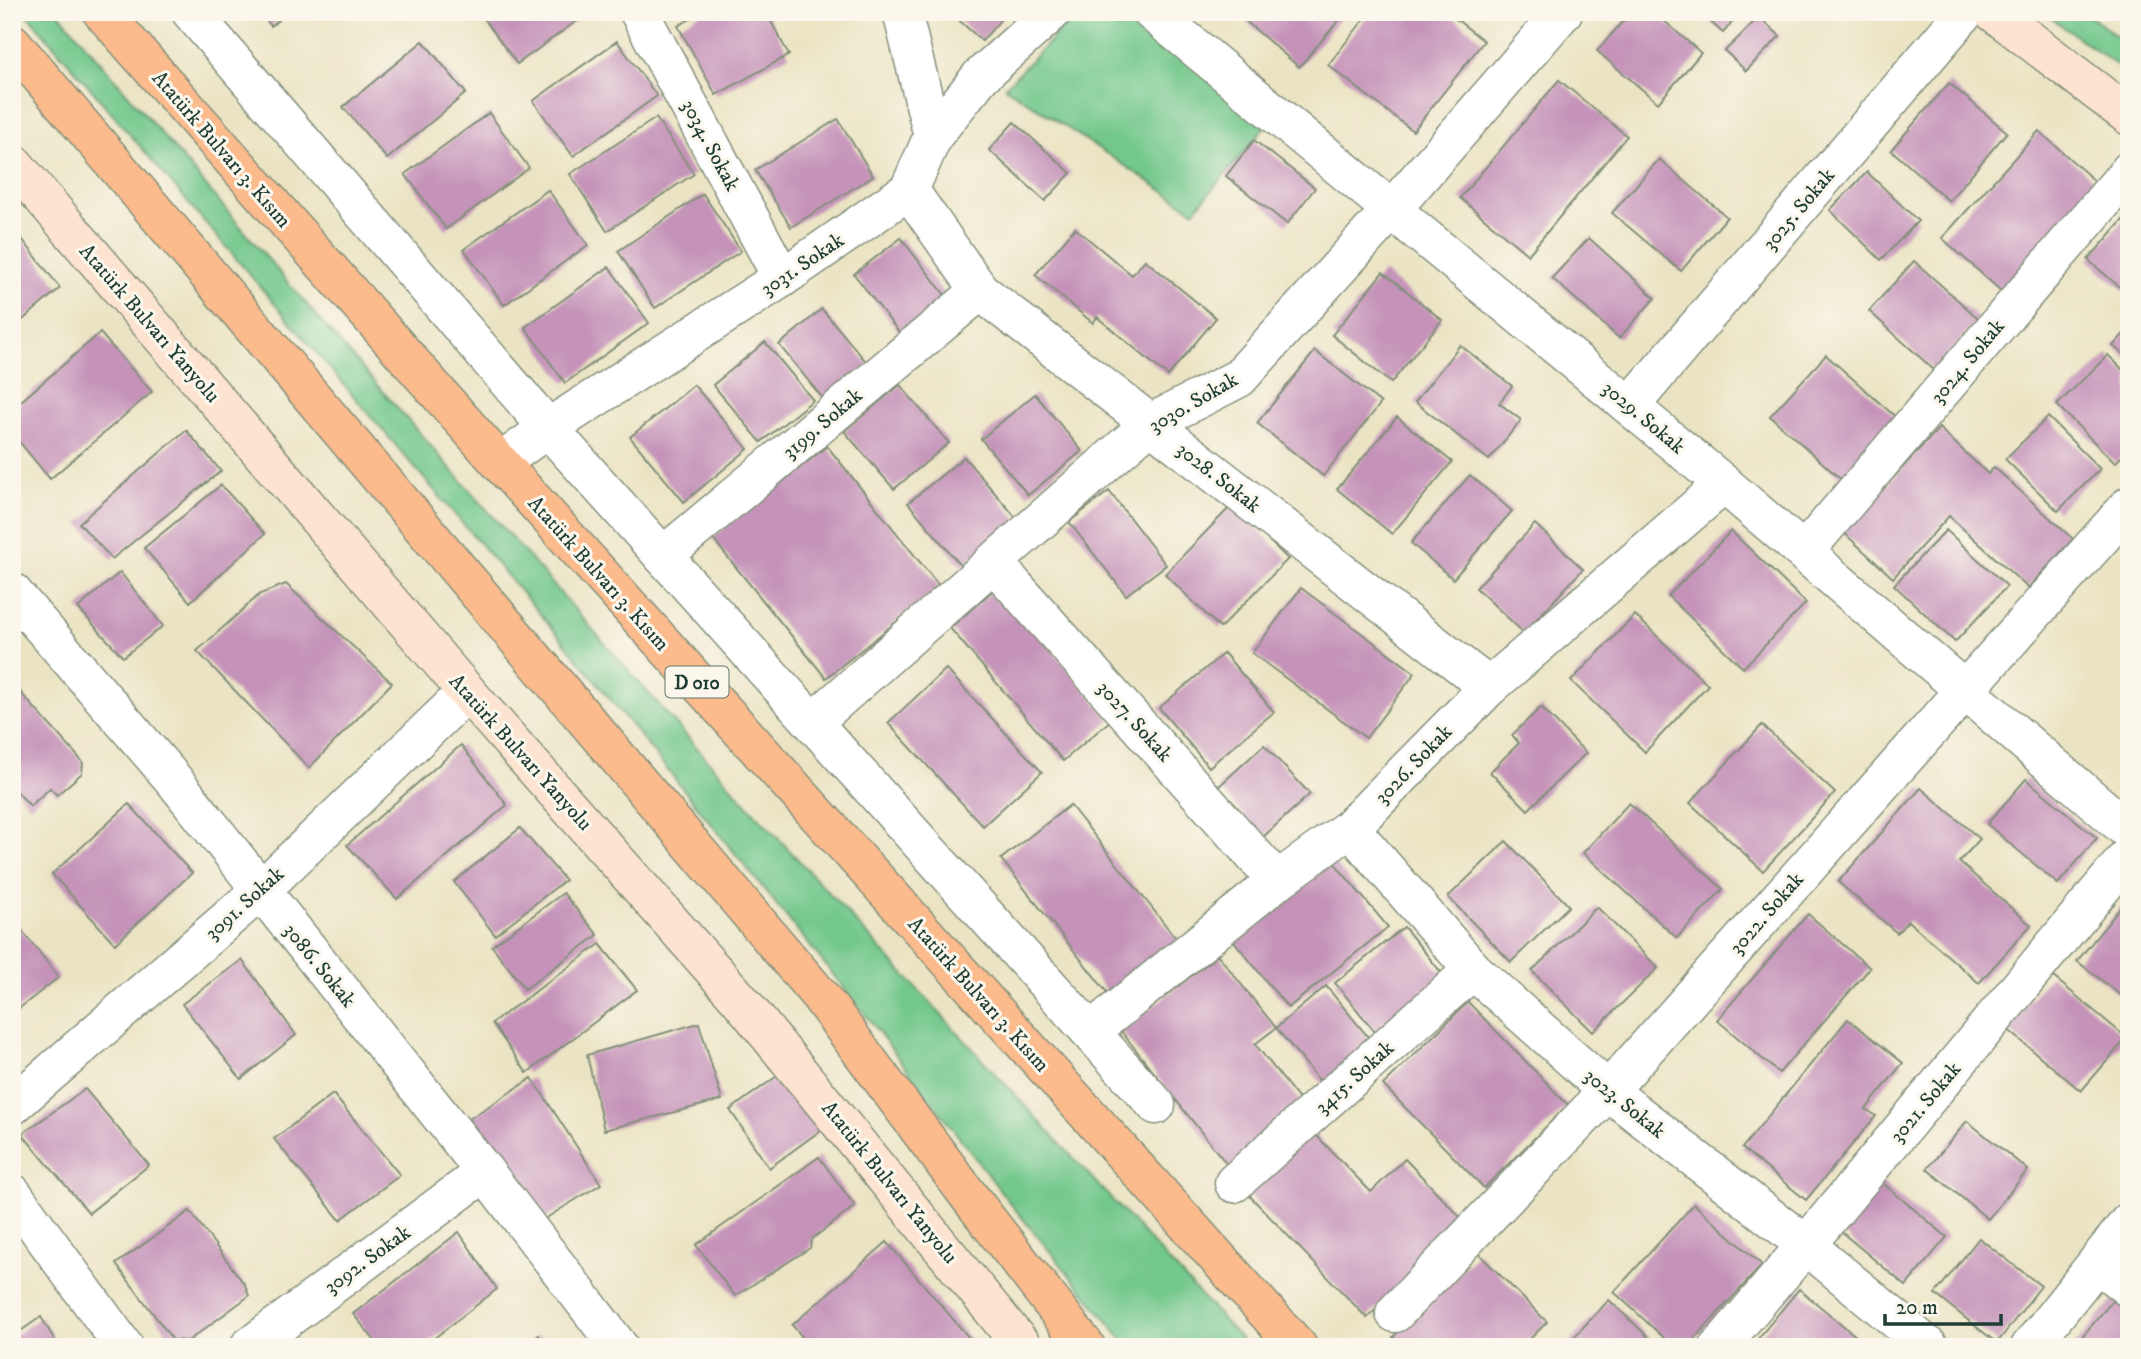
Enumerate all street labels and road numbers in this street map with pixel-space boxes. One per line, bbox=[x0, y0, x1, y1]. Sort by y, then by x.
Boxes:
street label: Atatürk Bulvarı 3. Kısım bbox=[146, 66, 297, 234]
street label: 3034. Sokak bbox=[675, 95, 745, 196]
street label: 3025. Sokak bbox=[1757, 163, 1841, 256]
street label: 3031. Sokak bbox=[756, 227, 850, 302]
street label: Atatürk Bulvarı Yanyolu bbox=[73, 239, 225, 408]
street label: 3024. Sokak bbox=[1925, 314, 2011, 409]
street label: 3030. Sokak bbox=[1144, 367, 1243, 439]
street label: 3029. Sokak bbox=[1597, 376, 1691, 460]
street label: 3199. Sokak bbox=[777, 382, 869, 465]
street label: 3028. Sokak bbox=[1171, 437, 1266, 519]
street label: Atatürk Bulvarı 3. Kısım bbox=[522, 491, 675, 657]
road number: D 010 bbox=[666, 666, 728, 698]
street label: Atatürk Bulvarı Yanyolu bbox=[443, 669, 598, 836]
street label: 3027. Sokak bbox=[1091, 676, 1178, 768]
street label: 3026. Sokak bbox=[1369, 719, 1458, 810]
street label: 3091. Sokak bbox=[200, 861, 290, 946]
street label: 3022. Sokak bbox=[1724, 867, 1810, 960]
street label: Atatürk Bulvarı 3. Kısım bbox=[902, 912, 1055, 1078]
street label: 3086. Sokak bbox=[277, 918, 361, 1013]
street label: 3415. Sokak bbox=[1310, 1035, 1400, 1120]
street label: 3021. Sokak bbox=[1884, 1056, 1967, 1148]
street label: 3023. Sokak bbox=[1578, 1063, 1671, 1145]
street label: Atatürk Bulvarı Yanyolu bbox=[816, 1096, 963, 1269]
street label: 3092. Sokak bbox=[319, 1219, 416, 1300]

